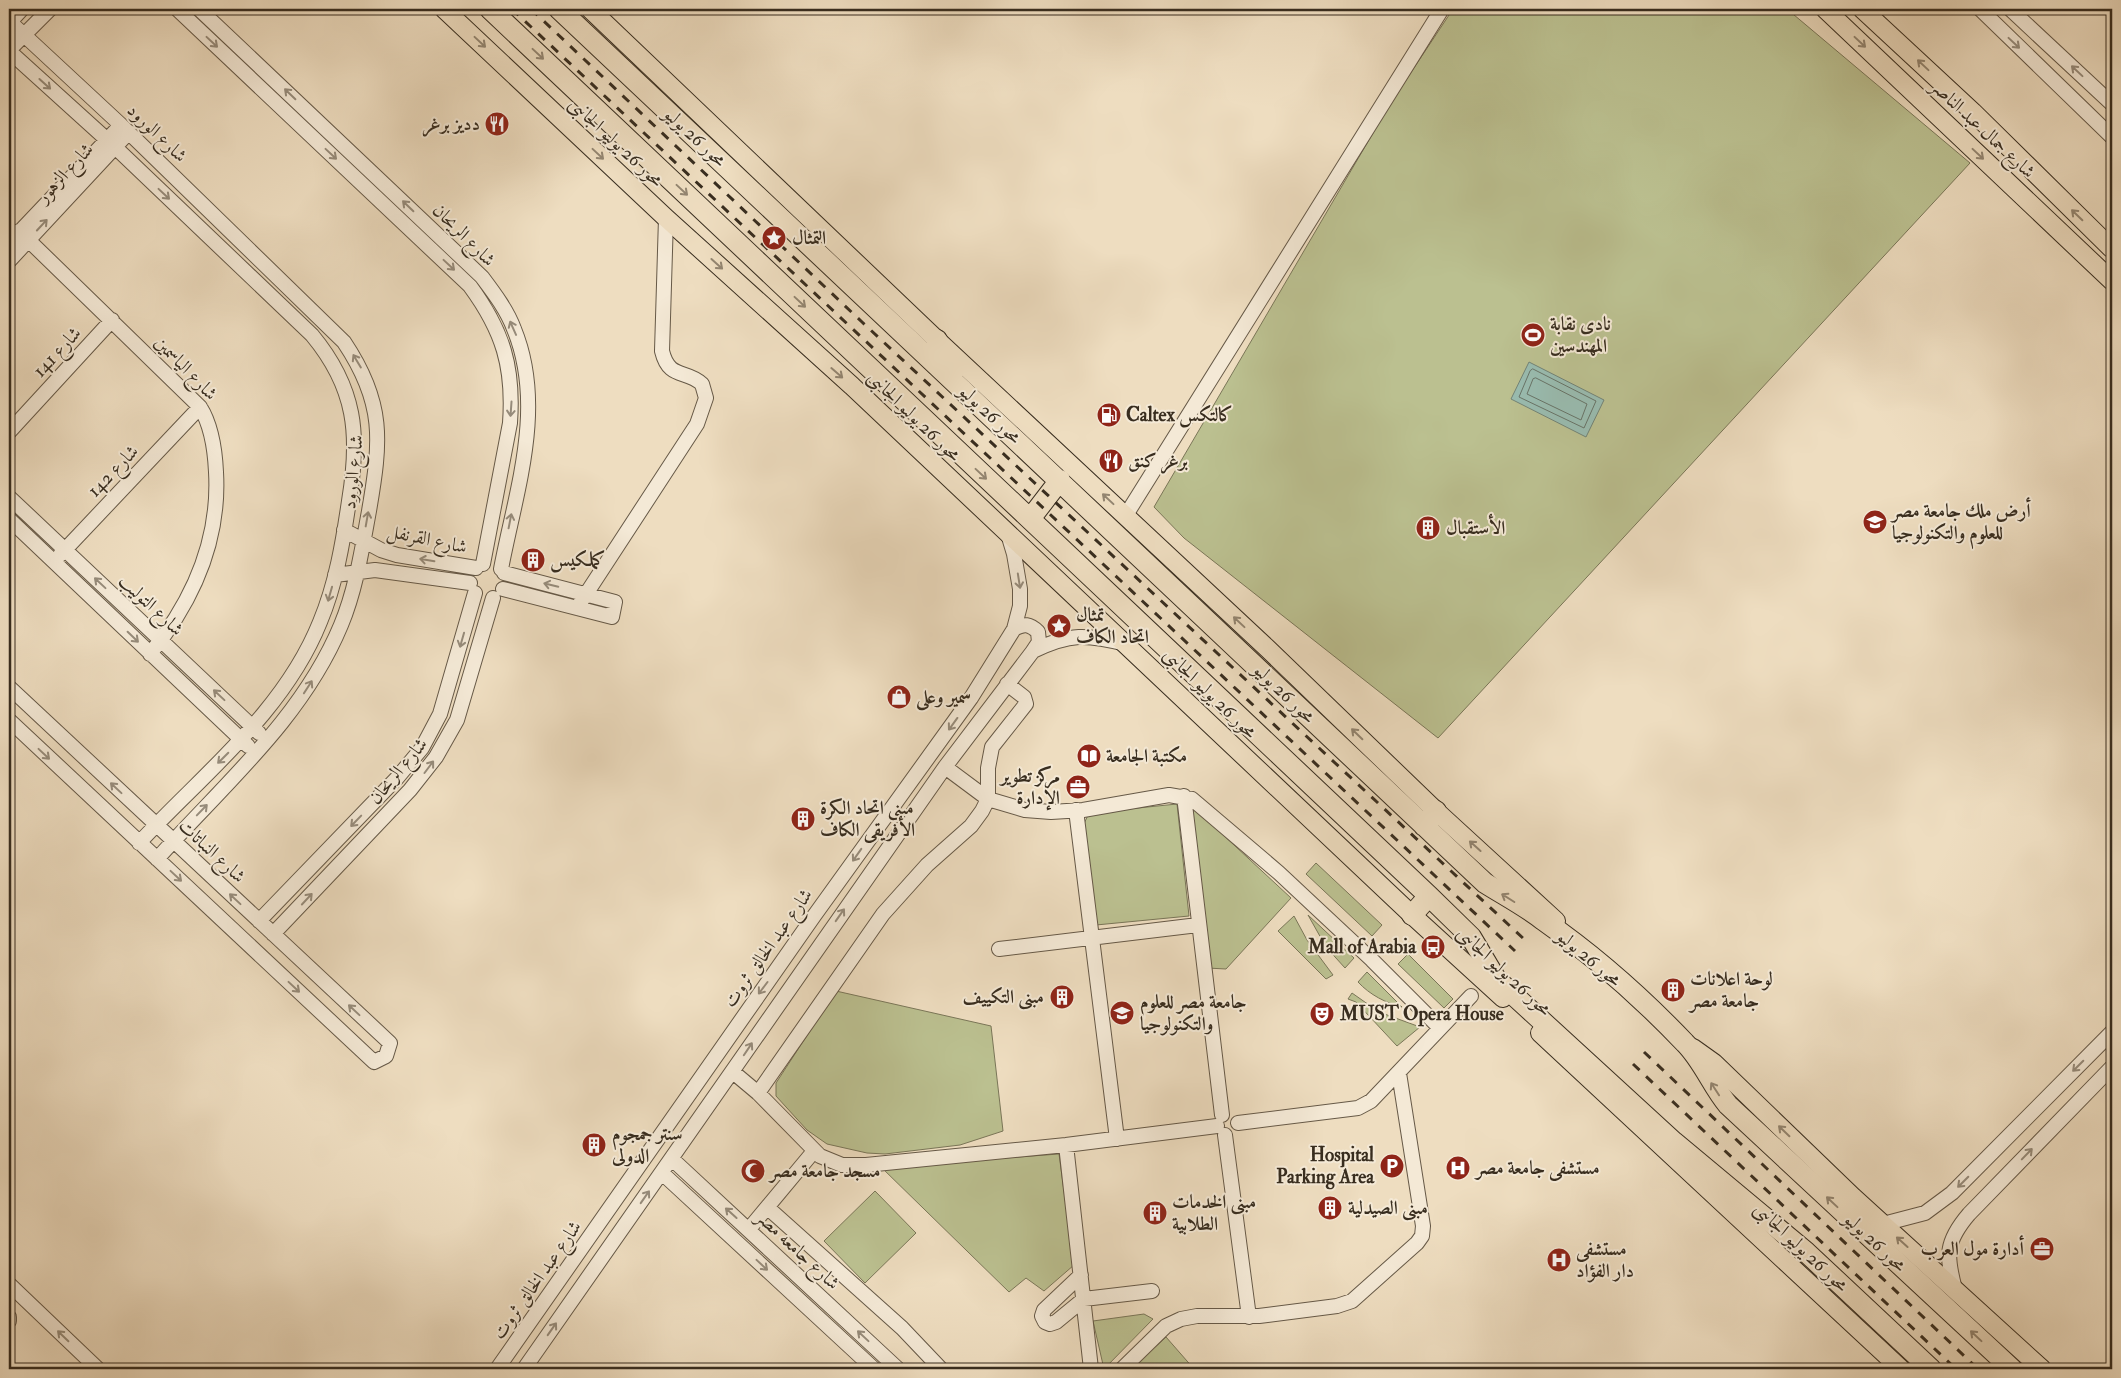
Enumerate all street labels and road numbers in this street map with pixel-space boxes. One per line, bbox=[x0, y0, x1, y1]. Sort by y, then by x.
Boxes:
street label: شارع جمال عبد الناصر bbox=[1922, 73, 2040, 186]
street label: محور 26 يوليو الجانبى bbox=[563, 92, 669, 193]
street label: شارع الورود bbox=[120, 98, 192, 170]
street label: محور 26 يوليو bbox=[657, 100, 732, 173]
street label: شارع الزهور bbox=[30, 138, 101, 212]
street label: شارع الريحان bbox=[425, 198, 501, 274]
street label: شارع 141 bbox=[27, 322, 89, 384]
street label: شارع الياسمين bbox=[147, 330, 223, 408]
street label: محور 26 يوليو الجانبى bbox=[861, 365, 966, 468]
street label: محور 26 يوليو bbox=[952, 377, 1027, 450]
street label: شارع الورود bbox=[337, 434, 372, 511]
street label: شارع 142 bbox=[82, 440, 146, 504]
street label: شارع القرنفل bbox=[384, 519, 469, 562]
street label: شارع التوليب bbox=[111, 569, 189, 643]
street label: محور 26 يوليو الجانبى bbox=[1157, 642, 1262, 745]
street label: محور 26 يوليو bbox=[1246, 656, 1321, 729]
street label: شارع الريحان bbox=[363, 733, 435, 811]
street label: شارع النباتات bbox=[171, 814, 251, 890]
street label: شارع عبد الخالق ثروت bbox=[718, 884, 820, 1014]
street label: محور 26 يوليو الجانبى bbox=[1451, 921, 1557, 1022]
street label: محور 26 يوليو bbox=[1550, 923, 1627, 992]
street label: محور 26 يوليو الجانبى bbox=[1748, 1197, 1854, 1298]
street label: شارع جامعه مصر bbox=[748, 1204, 845, 1297]
street label: محور 26 يوليو bbox=[1837, 1205, 1912, 1278]
street label: شارع عبد الخالق ثروت bbox=[487, 1216, 589, 1346]

